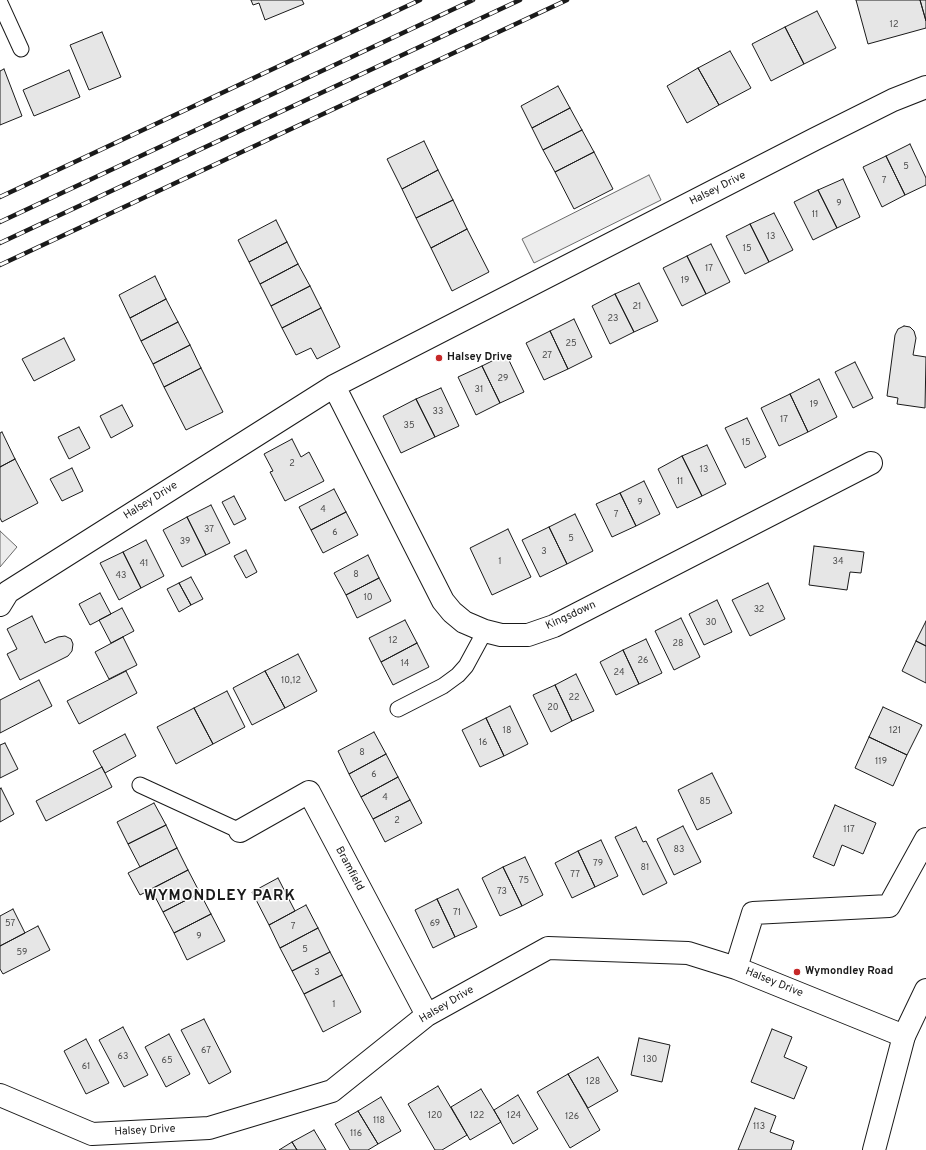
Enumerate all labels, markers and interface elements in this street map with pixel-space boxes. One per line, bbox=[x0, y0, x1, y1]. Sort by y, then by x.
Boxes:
house number: 12 bbox=[890, 20, 898, 30]
house number: 5 bbox=[903, 162, 909, 172]
street label: Halsey Drive bbox=[688, 169, 748, 209]
house number: 7 bbox=[882, 176, 886, 186]
house number: 9 bbox=[836, 199, 842, 209]
house number: 11 bbox=[812, 210, 818, 220]
house number: 13 bbox=[767, 232, 775, 242]
house number: 15 bbox=[743, 244, 751, 254]
house number: 17 bbox=[705, 264, 713, 274]
house number: 19 bbox=[681, 276, 689, 286]
house number: 21 bbox=[633, 302, 641, 312]
house number: 23 bbox=[608, 314, 618, 324]
house number: 25 bbox=[565, 339, 577, 349]
place label: Halsey Drive bbox=[447, 351, 512, 365]
house number: 27 bbox=[542, 351, 552, 361]
marker: Halsey Drive bbox=[434, 353, 444, 363]
house number: 29 bbox=[498, 374, 508, 384]
house number: 31 bbox=[475, 385, 483, 395]
house number: 19 bbox=[810, 400, 818, 410]
house number: 33 bbox=[433, 407, 443, 417]
house number: 17 bbox=[780, 415, 788, 425]
house number: 35 bbox=[403, 421, 415, 431]
house number: 15 bbox=[742, 438, 750, 448]
house number: 2 bbox=[289, 459, 295, 469]
house number: 13 bbox=[700, 465, 708, 475]
house number: 11 bbox=[677, 477, 683, 487]
street label: Halsey Drive bbox=[122, 479, 180, 523]
house number: 9 bbox=[637, 498, 643, 508]
house number: 4 bbox=[320, 505, 326, 515]
house number: 7 bbox=[614, 510, 618, 520]
house number: 37 bbox=[204, 525, 214, 535]
house number: 6 bbox=[332, 528, 338, 538]
house number: 5 bbox=[568, 534, 574, 544]
house number: 39 bbox=[180, 537, 190, 547]
house number: 3 bbox=[541, 547, 547, 557]
house number: 1 bbox=[498, 557, 502, 567]
house number: 34 bbox=[832, 557, 844, 567]
house number: 41 bbox=[140, 559, 148, 569]
house number: 8 bbox=[353, 570, 359, 580]
house number: 43 bbox=[115, 571, 127, 581]
house number: 10 bbox=[363, 593, 373, 603]
street label: Kingsdown bbox=[544, 599, 598, 633]
house number: 32 bbox=[754, 605, 764, 615]
house number: 30 bbox=[705, 618, 717, 628]
house number: 12 bbox=[389, 636, 397, 646]
house number: 28 bbox=[672, 639, 684, 649]
house number: 26 bbox=[638, 656, 648, 666]
house number: 14 bbox=[401, 659, 409, 669]
house number: 24 bbox=[613, 668, 625, 678]
house number: 10,12 bbox=[281, 676, 301, 686]
house number: 22 bbox=[568, 693, 580, 703]
house number: 20 bbox=[547, 703, 559, 713]
house number: 18 bbox=[503, 726, 511, 736]
house number: 121 bbox=[889, 726, 901, 736]
house number: 16 bbox=[479, 738, 487, 748]
house number: 8 bbox=[359, 748, 365, 758]
house number: 119 bbox=[875, 757, 887, 767]
house number: 6 bbox=[371, 770, 377, 780]
house number: 4 bbox=[382, 793, 388, 803]
house number: 85 bbox=[699, 797, 711, 807]
house number: 2 bbox=[394, 816, 400, 826]
house number: 117 bbox=[843, 825, 855, 835]
street label: Bramfield bbox=[332, 845, 366, 893]
house number: 83 bbox=[674, 845, 684, 855]
house number: 79 bbox=[593, 859, 603, 869]
house number: 81 bbox=[641, 863, 649, 873]
house number: 77 bbox=[570, 870, 580, 880]
house number: 75 bbox=[519, 876, 529, 886]
house number: 73 bbox=[497, 887, 507, 897]
district label: WYMONDLEY PARK bbox=[144, 888, 296, 906]
house number: 71 bbox=[453, 908, 461, 918]
house number: 57 bbox=[5, 919, 15, 929]
house number: 69 bbox=[430, 919, 440, 929]
house number: 7 bbox=[291, 922, 295, 932]
house number: 9 bbox=[196, 932, 202, 942]
house number: 5 bbox=[302, 945, 308, 955]
house number: 59 bbox=[17, 948, 27, 958]
street label: Halsey Drive bbox=[743, 965, 805, 1001]
place label: Wymondley Road bbox=[805, 965, 893, 979]
marker: Wymondley Road bbox=[792, 967, 802, 977]
house number: 3 bbox=[314, 968, 320, 978]
street label: Halsey Drive bbox=[417, 984, 477, 1026]
house number: 1 bbox=[332, 1000, 336, 1010]
house number: 67 bbox=[201, 1046, 211, 1056]
house number: 63 bbox=[118, 1052, 128, 1062]
house number: 130 bbox=[643, 1055, 657, 1065]
house number: 65 bbox=[162, 1056, 172, 1066]
house number: 61 bbox=[82, 1062, 90, 1072]
house number: 128 bbox=[586, 1077, 600, 1087]
house number: 120 bbox=[428, 1111, 442, 1121]
house number: 122 bbox=[470, 1111, 484, 1121]
house number: 124 bbox=[507, 1111, 521, 1121]
house number: 126 bbox=[565, 1112, 579, 1122]
house number: 118 bbox=[373, 1116, 385, 1126]
house number: 113 bbox=[753, 1122, 765, 1132]
street label: Halsey Drive bbox=[114, 1123, 176, 1139]
house number: 116 bbox=[350, 1129, 362, 1139]

